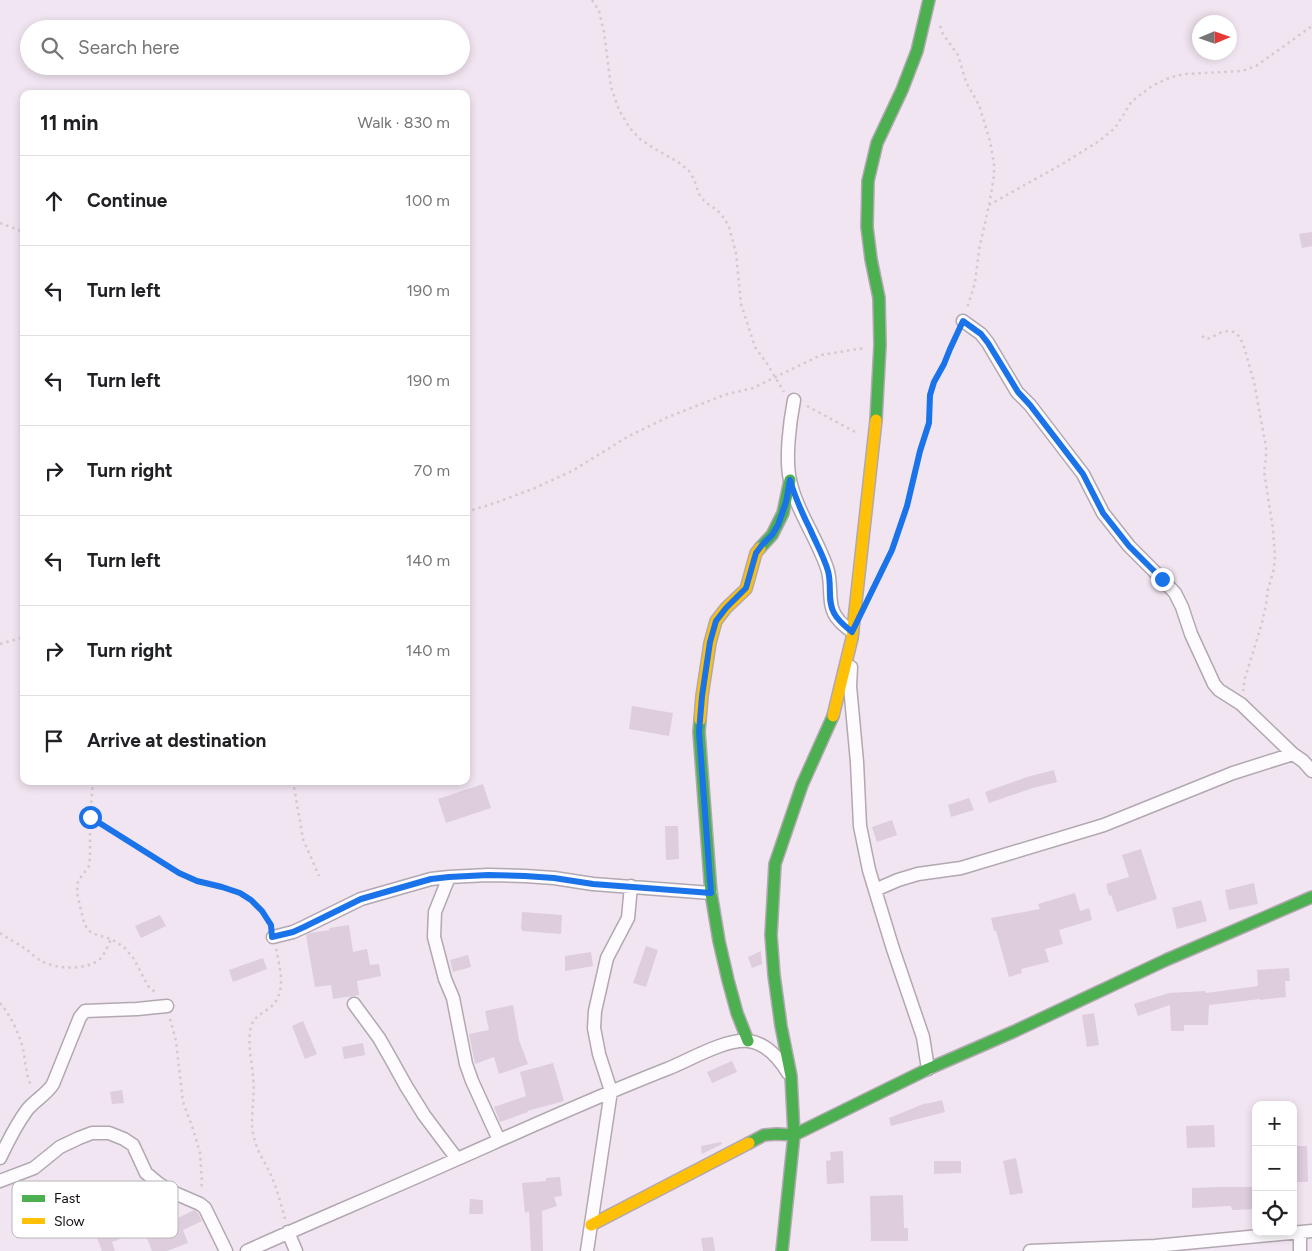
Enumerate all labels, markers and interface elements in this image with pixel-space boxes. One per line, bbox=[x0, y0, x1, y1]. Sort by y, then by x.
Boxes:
north arrow bbox=[1192, 15, 1237, 60]
search box bbox=[20, 20, 470, 75]
icon: search bbox=[38, 34, 66, 62]
text: Search here bbox=[78, 36, 180, 59]
text: 11 min bbox=[40, 110, 98, 135]
text: Walk · 830 m bbox=[358, 113, 450, 132]
icon: ahead bbox=[40, 187, 68, 215]
text: Continue bbox=[87, 189, 167, 212]
text: 100 m bbox=[405, 191, 450, 210]
icon: left bbox=[40, 277, 68, 305]
text: Turn left bbox=[87, 279, 161, 302]
text: 190 m bbox=[407, 281, 450, 300]
icon: left bbox=[40, 367, 68, 395]
text: Turn left bbox=[87, 369, 161, 392]
text: 190 m bbox=[407, 371, 450, 390]
icon: right bbox=[40, 457, 68, 485]
text: Turn right bbox=[87, 459, 173, 482]
text: 70 m bbox=[414, 461, 450, 480]
icon: left bbox=[40, 547, 68, 575]
text: Turn left bbox=[87, 549, 161, 572]
text: 140 m bbox=[406, 551, 450, 570]
route end bbox=[1151, 568, 1174, 591]
icon: right bbox=[40, 637, 68, 665]
text: Turn right bbox=[87, 639, 173, 662]
text: 140 m bbox=[406, 641, 450, 660]
icon: arrive bbox=[40, 727, 68, 755]
text: Arrive at destination bbox=[87, 729, 266, 752]
route start bbox=[79, 806, 102, 829]
map controls bbox=[1252, 1101, 1297, 1236]
button: + bbox=[1252, 1101, 1297, 1146]
button: − bbox=[1252, 1146, 1297, 1191]
legend bbox=[12, 1181, 178, 1238]
text: Fast bbox=[54, 1190, 80, 1207]
button: locate bbox=[1252, 1191, 1297, 1236]
text: Slow bbox=[54, 1213, 85, 1230]

